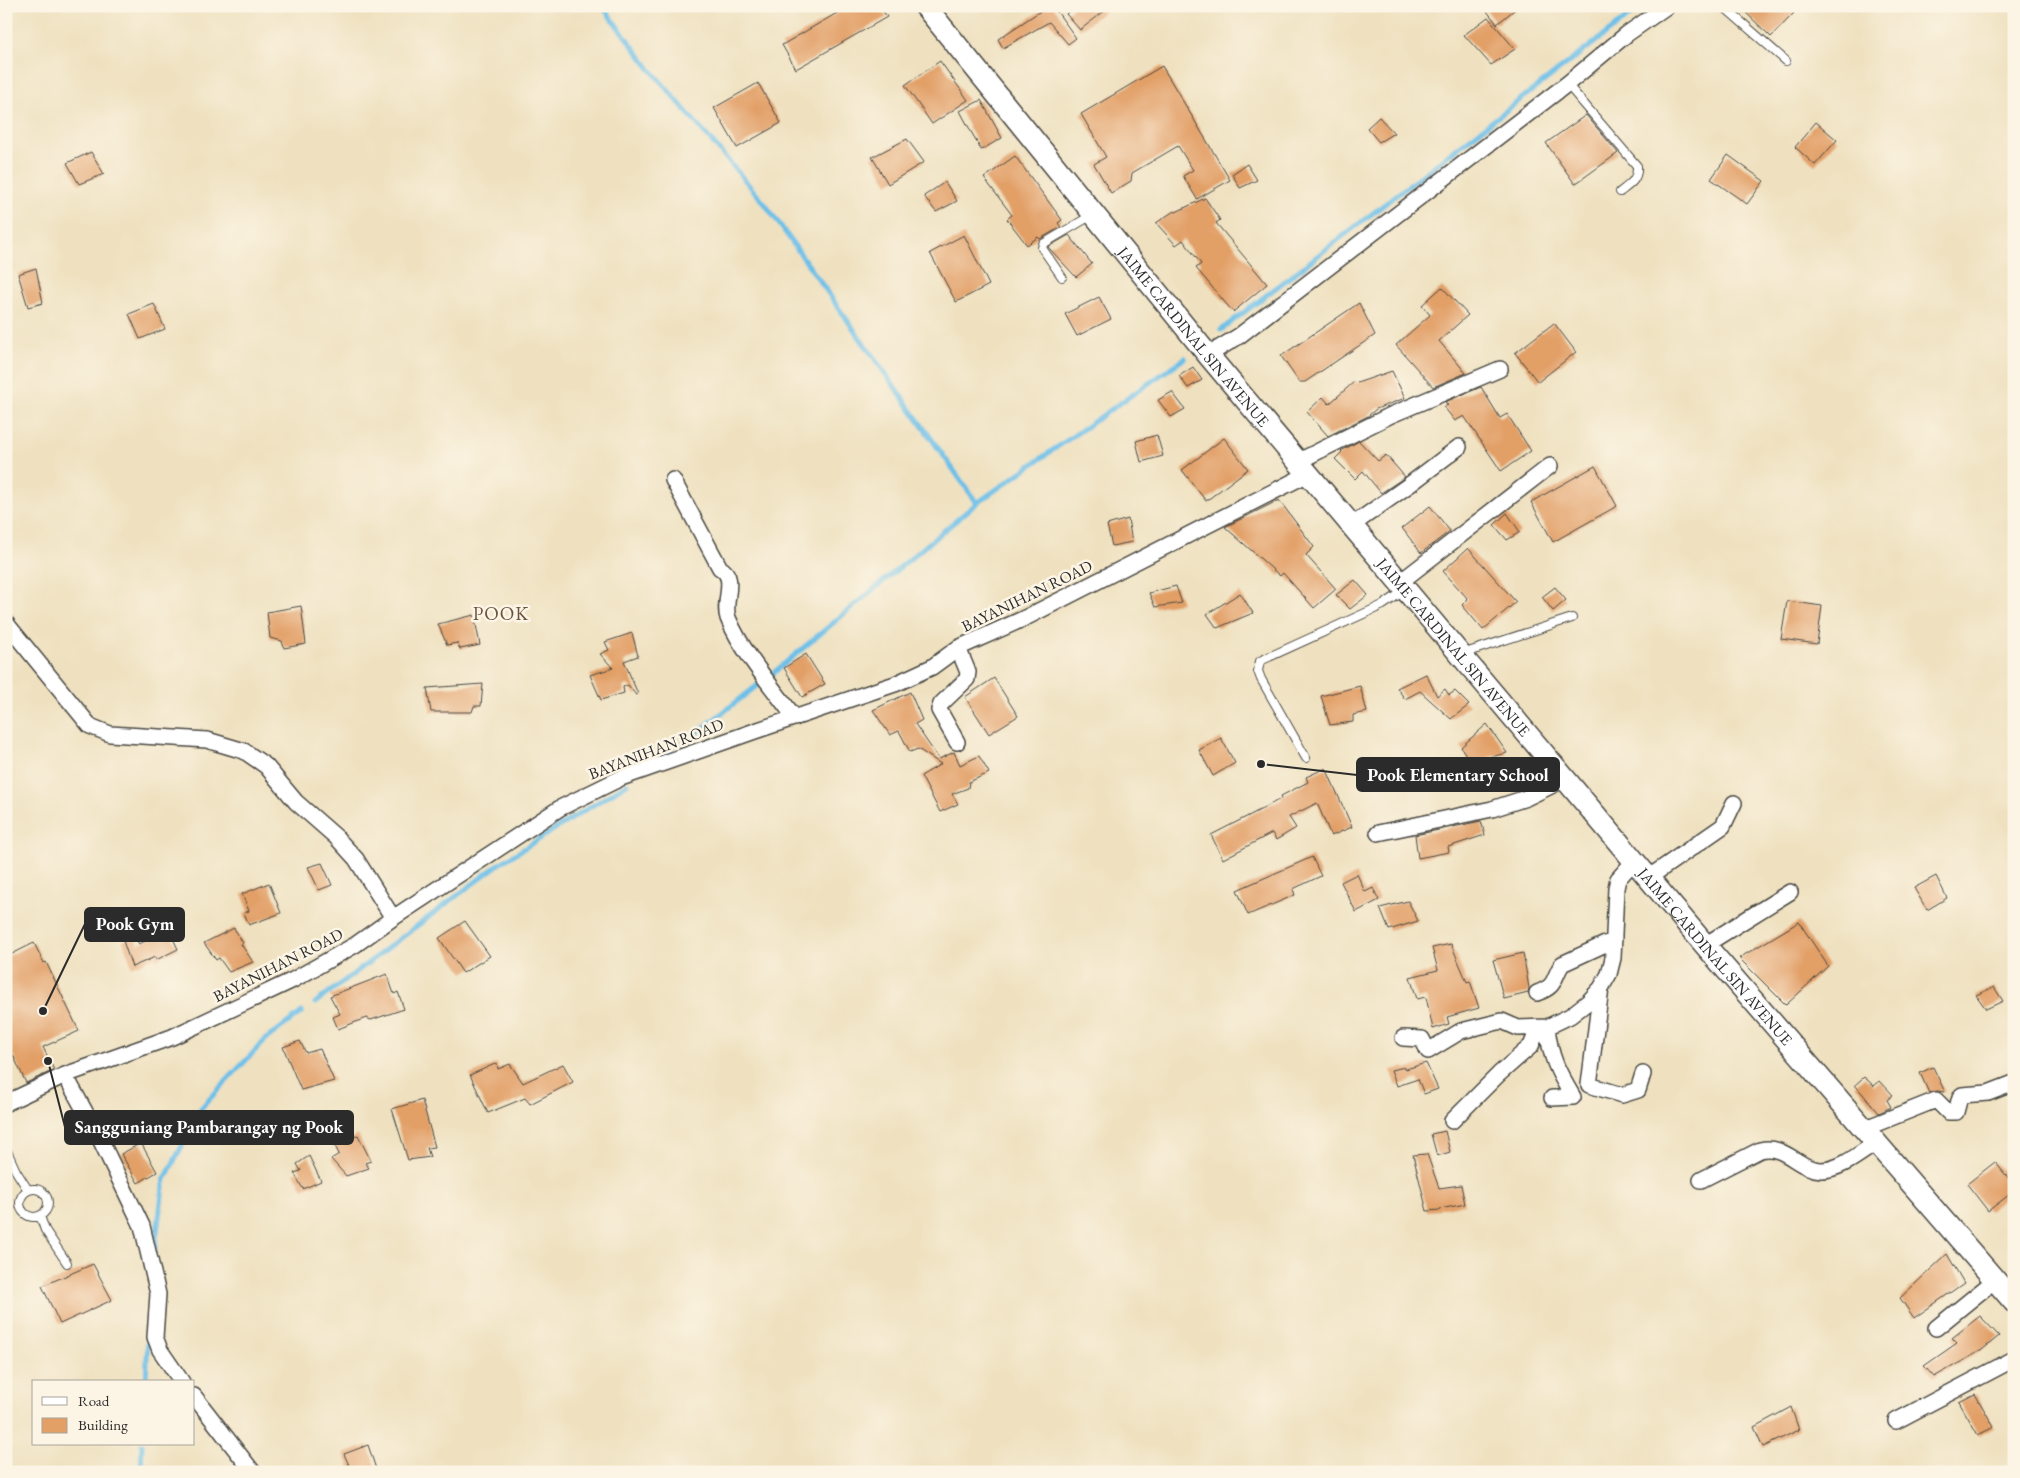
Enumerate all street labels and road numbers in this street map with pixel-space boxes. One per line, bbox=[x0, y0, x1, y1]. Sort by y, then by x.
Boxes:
street label: JAIME CARDINAL SIN AVENUE bbox=[1112, 240, 1274, 431]
street label: JAIME CARDINAL SIN AVENUE bbox=[1371, 552, 1535, 741]
street label: BAYANIHAN ROAD bbox=[958, 555, 1096, 637]
street label: BAYANIHAN ROAD bbox=[585, 714, 727, 784]
street label: JAIME CARDINAL SIN AVENUE bbox=[1632, 861, 1797, 1049]
street label: BAYANIHAN ROAD bbox=[209, 923, 347, 1007]

